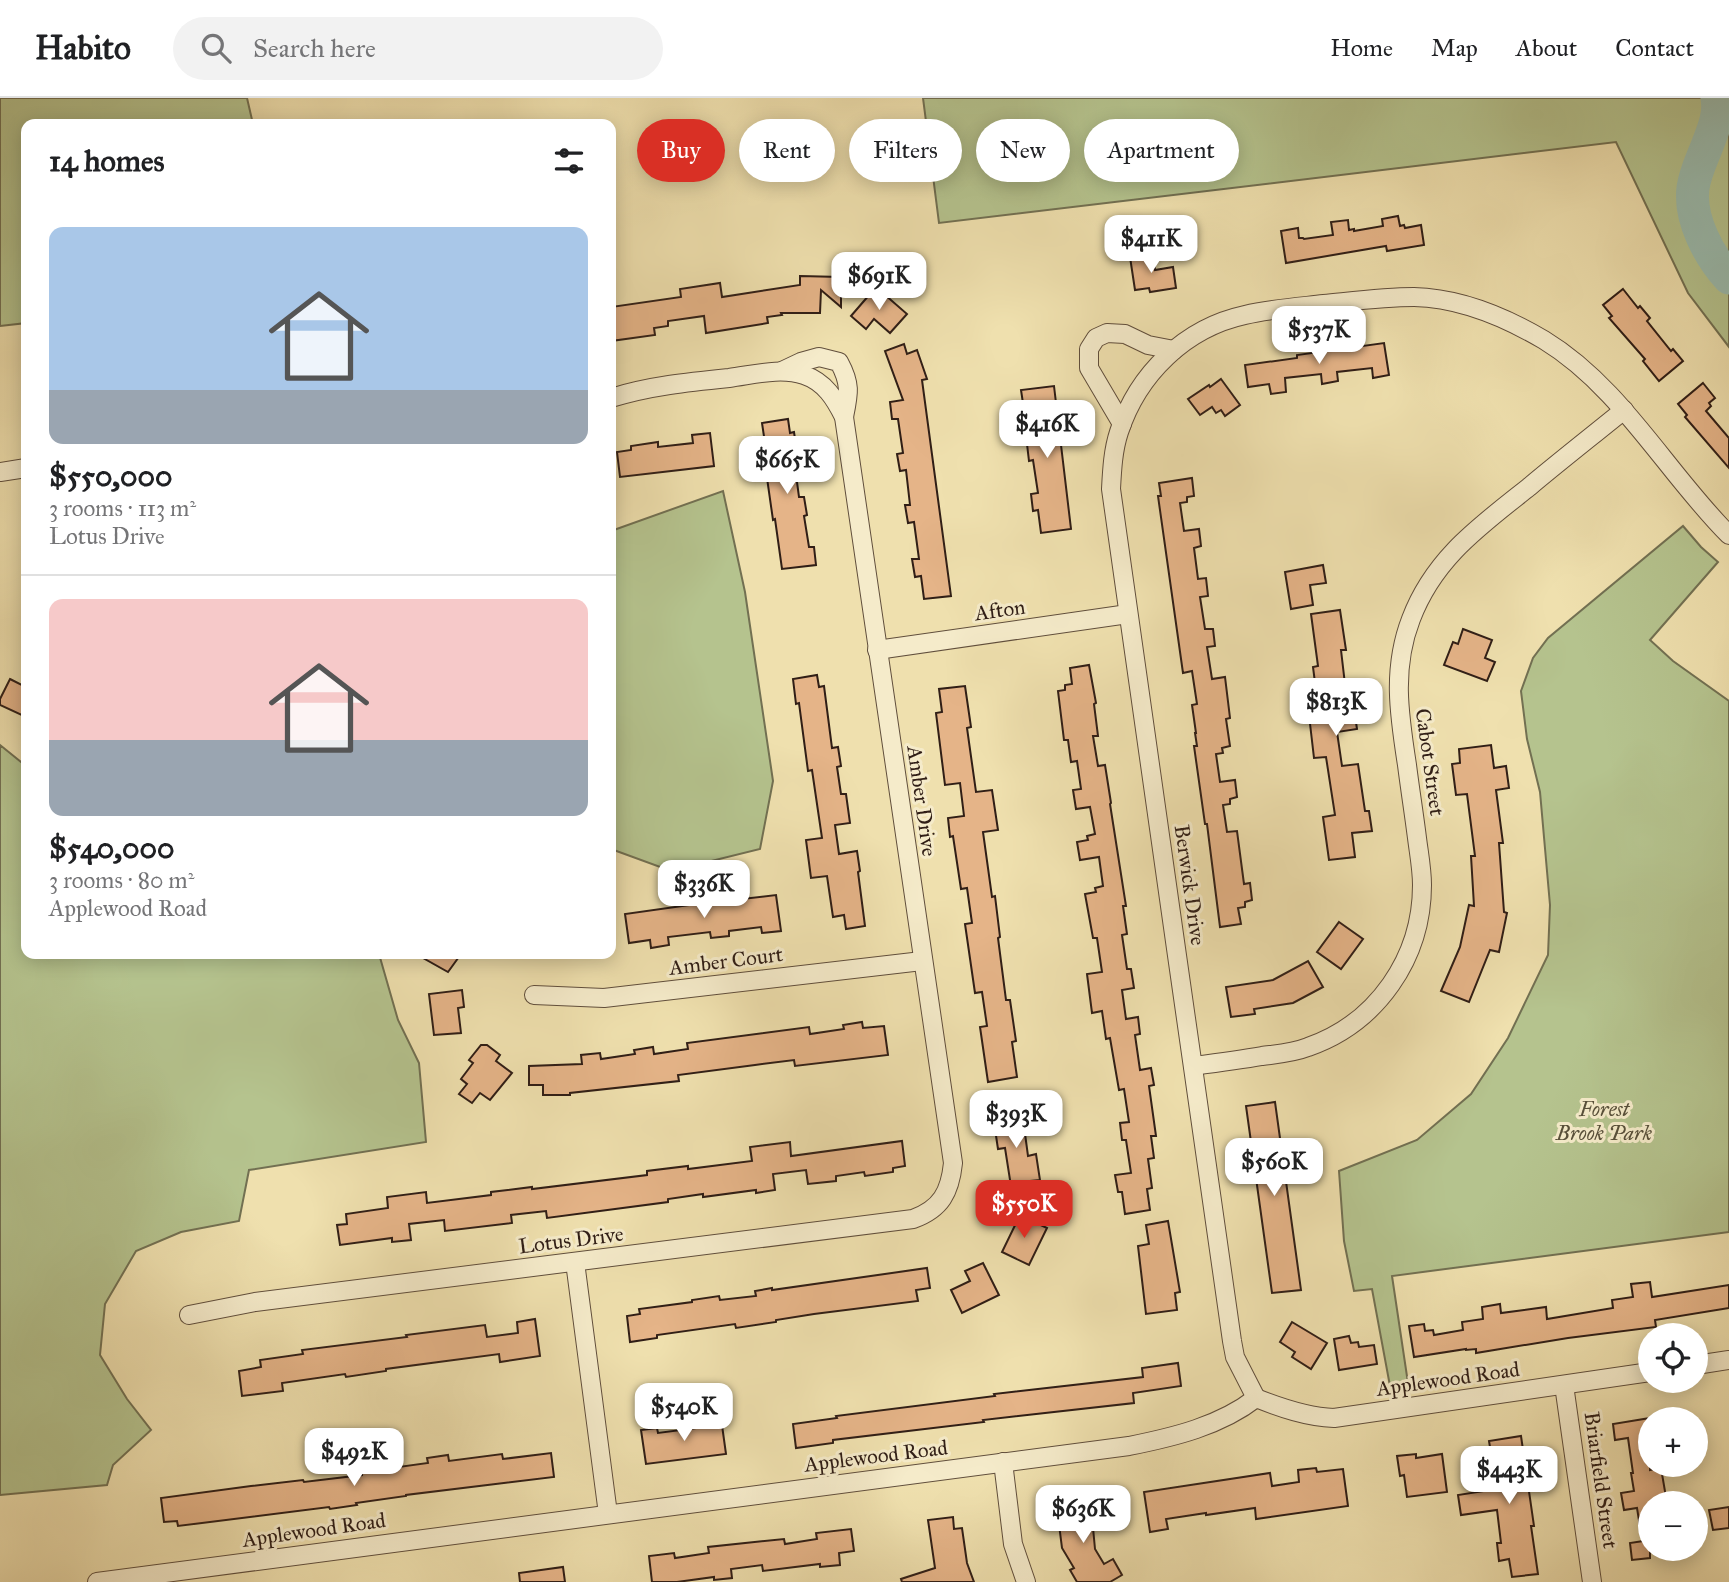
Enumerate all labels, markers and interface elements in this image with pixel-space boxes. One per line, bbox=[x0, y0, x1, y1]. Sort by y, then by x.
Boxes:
search box bbox=[173, 17, 663, 80]
text: Habito bbox=[35, 28, 131, 68]
icon: search bbox=[197, 29, 235, 67]
text: Search here bbox=[253, 32, 376, 64]
text: Home bbox=[1330, 33, 1393, 63]
text: Map bbox=[1431, 33, 1478, 63]
text: About bbox=[1516, 33, 1577, 63]
text: Contact bbox=[1615, 33, 1694, 63]
chip: Buy bbox=[637, 119, 725, 182]
chip: Rent bbox=[739, 119, 835, 182]
chip: Filters bbox=[849, 119, 962, 182]
chip: New bbox=[976, 119, 1070, 182]
chip: Apartment bbox=[1084, 119, 1239, 182]
icon: filters bbox=[550, 142, 588, 180]
text: 14 homes bbox=[49, 143, 164, 179]
pin: $411K bbox=[1102, 216, 1200, 275]
text: $411K bbox=[1120, 224, 1182, 252]
pin: $691K bbox=[830, 252, 928, 312]
text: $691K bbox=[847, 261, 911, 289]
icon: home bbox=[256, 273, 382, 399]
pin: $537K bbox=[1270, 306, 1368, 366]
text: $537K bbox=[1288, 315, 1350, 343]
pin: $416K bbox=[998, 400, 1096, 460]
text: $416K bbox=[1015, 409, 1079, 437]
pin: $665K bbox=[738, 436, 836, 496]
text: $665K bbox=[755, 445, 819, 473]
text: $550,000 bbox=[49, 458, 173, 494]
text: 3 rooms · 113 m² bbox=[49, 494, 196, 522]
text: Lotus Drive bbox=[49, 522, 165, 550]
street label: Afton bbox=[972, 594, 1027, 627]
icon: home bbox=[256, 645, 382, 771]
pin: $813K bbox=[1287, 678, 1385, 738]
text: $813K bbox=[1306, 687, 1366, 715]
street label: Cabot Street bbox=[1410, 707, 1450, 818]
street label: Amber Drive bbox=[901, 743, 943, 858]
street label: Berwick Drive bbox=[1169, 823, 1211, 947]
text: $540,000 bbox=[49, 830, 174, 866]
pin: $336K bbox=[655, 860, 753, 920]
text: 3 rooms · 80 m² bbox=[49, 866, 194, 894]
text: $336K bbox=[674, 869, 734, 897]
text: Applewood Road bbox=[49, 894, 207, 922]
street label: Amber Court bbox=[667, 941, 785, 981]
pin: $393K bbox=[967, 1090, 1065, 1150]
park label: Forest Brook Park bbox=[1555, 1096, 1653, 1146]
text: $393K bbox=[986, 1099, 1046, 1127]
pin: $560K bbox=[1225, 1138, 1323, 1198]
text: $560K bbox=[1241, 1147, 1307, 1175]
pin: $550K bbox=[975, 1180, 1073, 1240]
text: $550K bbox=[992, 1189, 1056, 1217]
street label: Lotus Drive bbox=[517, 1221, 625, 1259]
map controls bbox=[1638, 1323, 1708, 1561]
button: locate bbox=[1638, 1323, 1708, 1393]
street label: Applewood Road bbox=[1374, 1356, 1522, 1402]
pin: $540K bbox=[635, 1384, 733, 1443]
text: $540K bbox=[651, 1392, 717, 1420]
button: + bbox=[1638, 1407, 1708, 1477]
street label: Briarfield Street bbox=[1579, 1410, 1624, 1551]
pin: $492K bbox=[305, 1428, 403, 1488]
street label: Applewood Road bbox=[802, 1434, 950, 1478]
text: $492K bbox=[321, 1437, 387, 1465]
pin: $443K bbox=[1460, 1446, 1558, 1506]
text: $443K bbox=[1477, 1455, 1541, 1483]
pin: $636K bbox=[1034, 1486, 1132, 1545]
button: − bbox=[1638, 1491, 1708, 1561]
text: $636K bbox=[1052, 1494, 1114, 1522]
street label: Applewood Road bbox=[240, 1507, 388, 1553]

